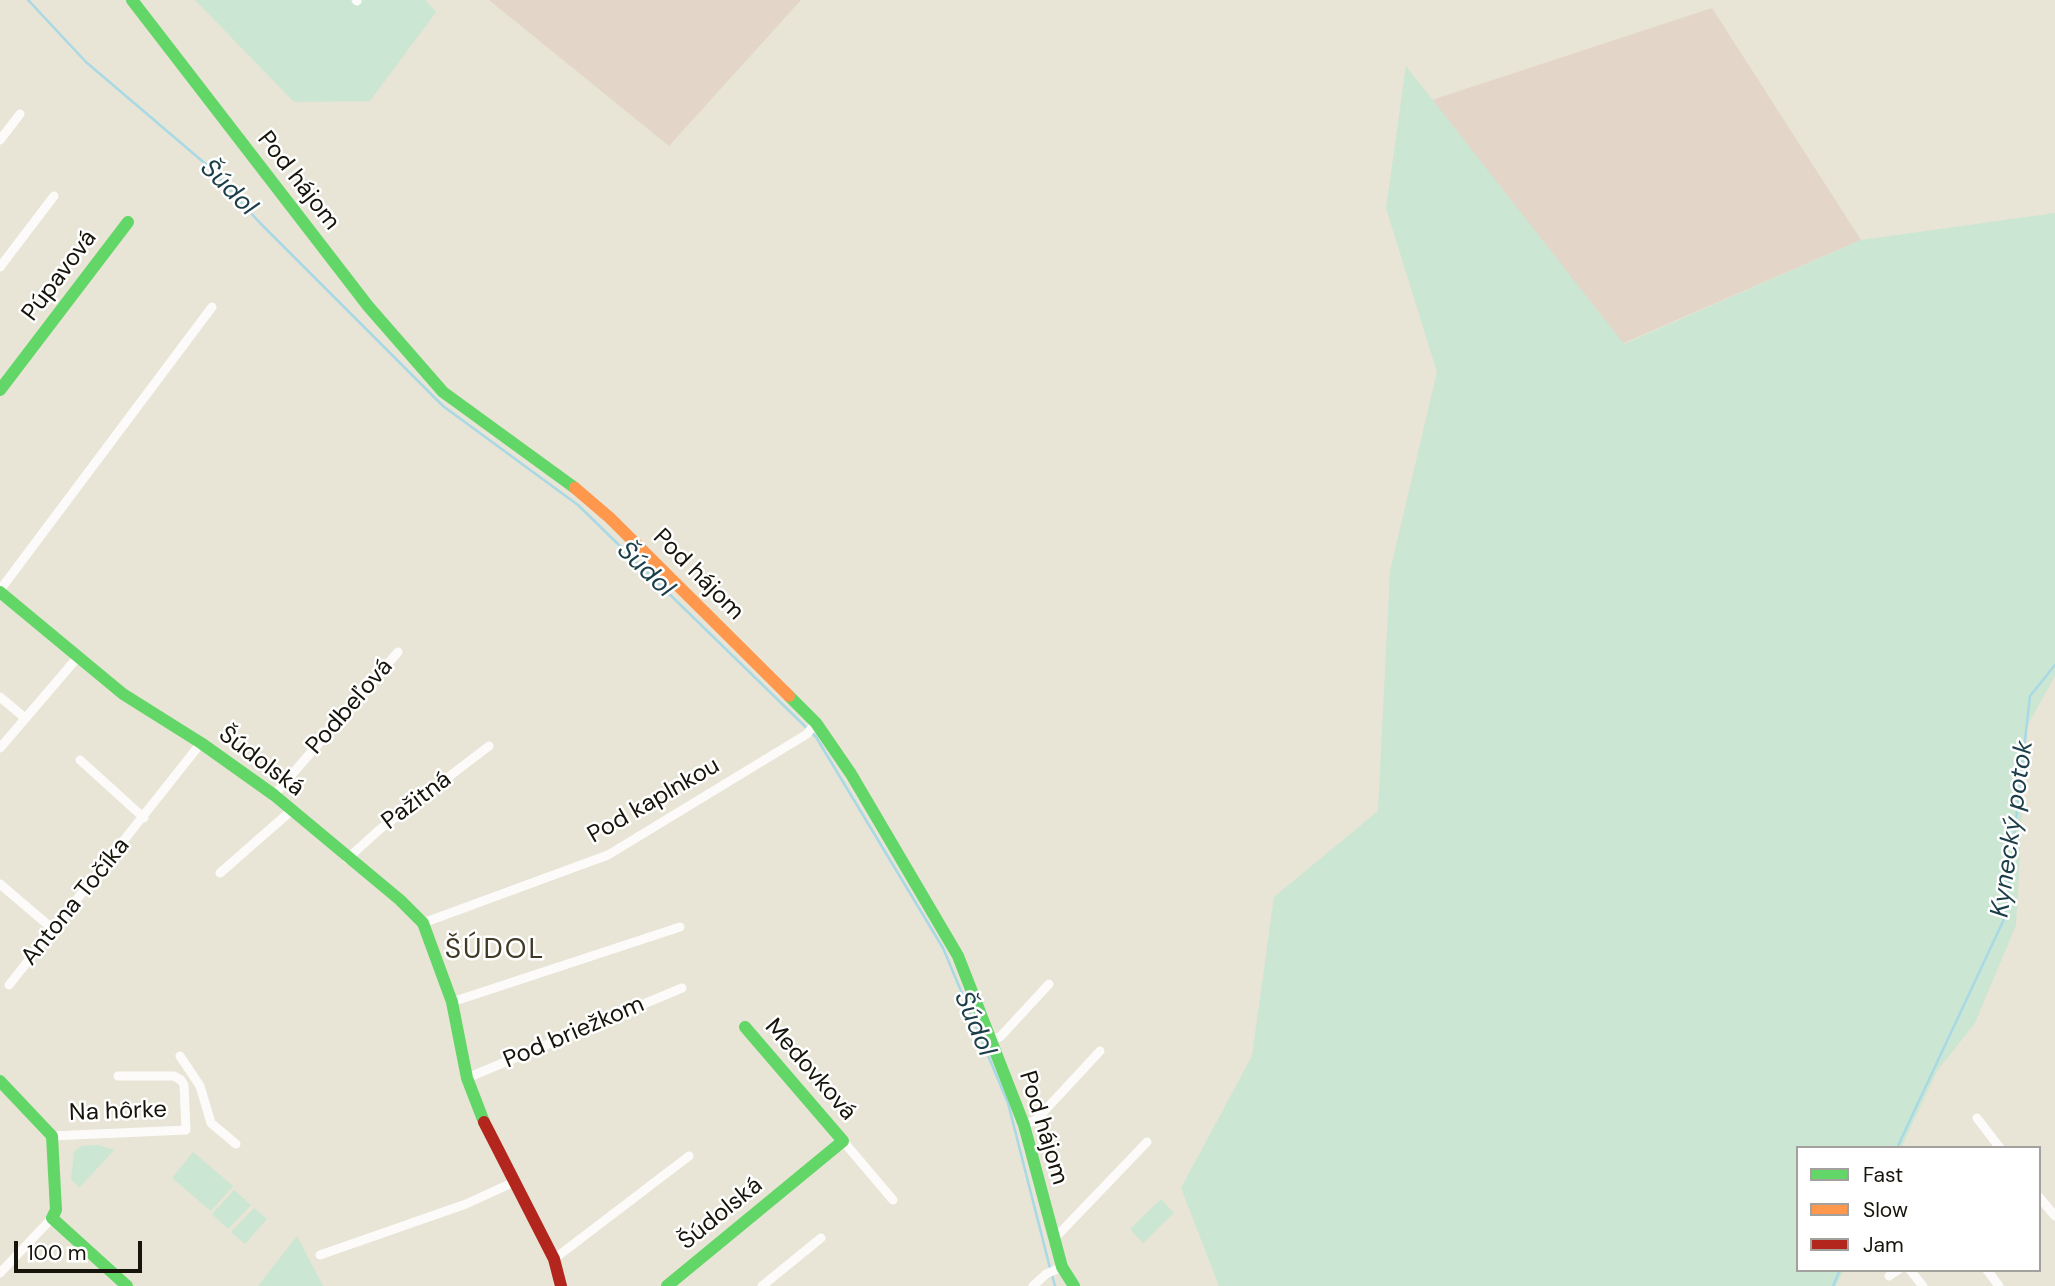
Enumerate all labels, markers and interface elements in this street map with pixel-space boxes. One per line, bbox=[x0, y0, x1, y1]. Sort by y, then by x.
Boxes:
street label: Pod hájom bbox=[251, 126, 345, 236]
water label: Šúdol bbox=[193, 153, 263, 223]
street label: Púpavová bbox=[17, 225, 103, 327]
street label: Pod hájom bbox=[646, 523, 750, 627]
water label: Šúdol bbox=[610, 535, 680, 605]
street label: Podbeľová bbox=[301, 653, 399, 761]
street label: Šúdolská bbox=[213, 721, 309, 803]
water label: Kynecký potok bbox=[1985, 738, 2041, 920]
street label: Pod kaplnkou bbox=[583, 752, 725, 850]
street label: Pažitná bbox=[377, 766, 457, 836]
street label: Antona Točíka bbox=[16, 832, 136, 972]
district label: ŠÚDOL bbox=[445, 934, 545, 968]
water label: Šúdol bbox=[946, 987, 1002, 1061]
street label: Pod briežkom bbox=[499, 990, 649, 1076]
street label: Medovková bbox=[758, 1013, 862, 1127]
street label: Pod hájom bbox=[1012, 1068, 1074, 1188]
street label: Na hôrke bbox=[69, 1096, 167, 1128]
legend bbox=[1796, 1146, 2041, 1272]
text: Fast bbox=[1863, 1161, 1903, 1189]
street label: Šúdolská bbox=[673, 1172, 769, 1256]
text: Slow bbox=[1863, 1196, 1908, 1224]
scale bar bbox=[18, 1226, 145, 1270]
text: Jam bbox=[1863, 1231, 1904, 1259]
text: 100 m bbox=[27, 1239, 87, 1267]

